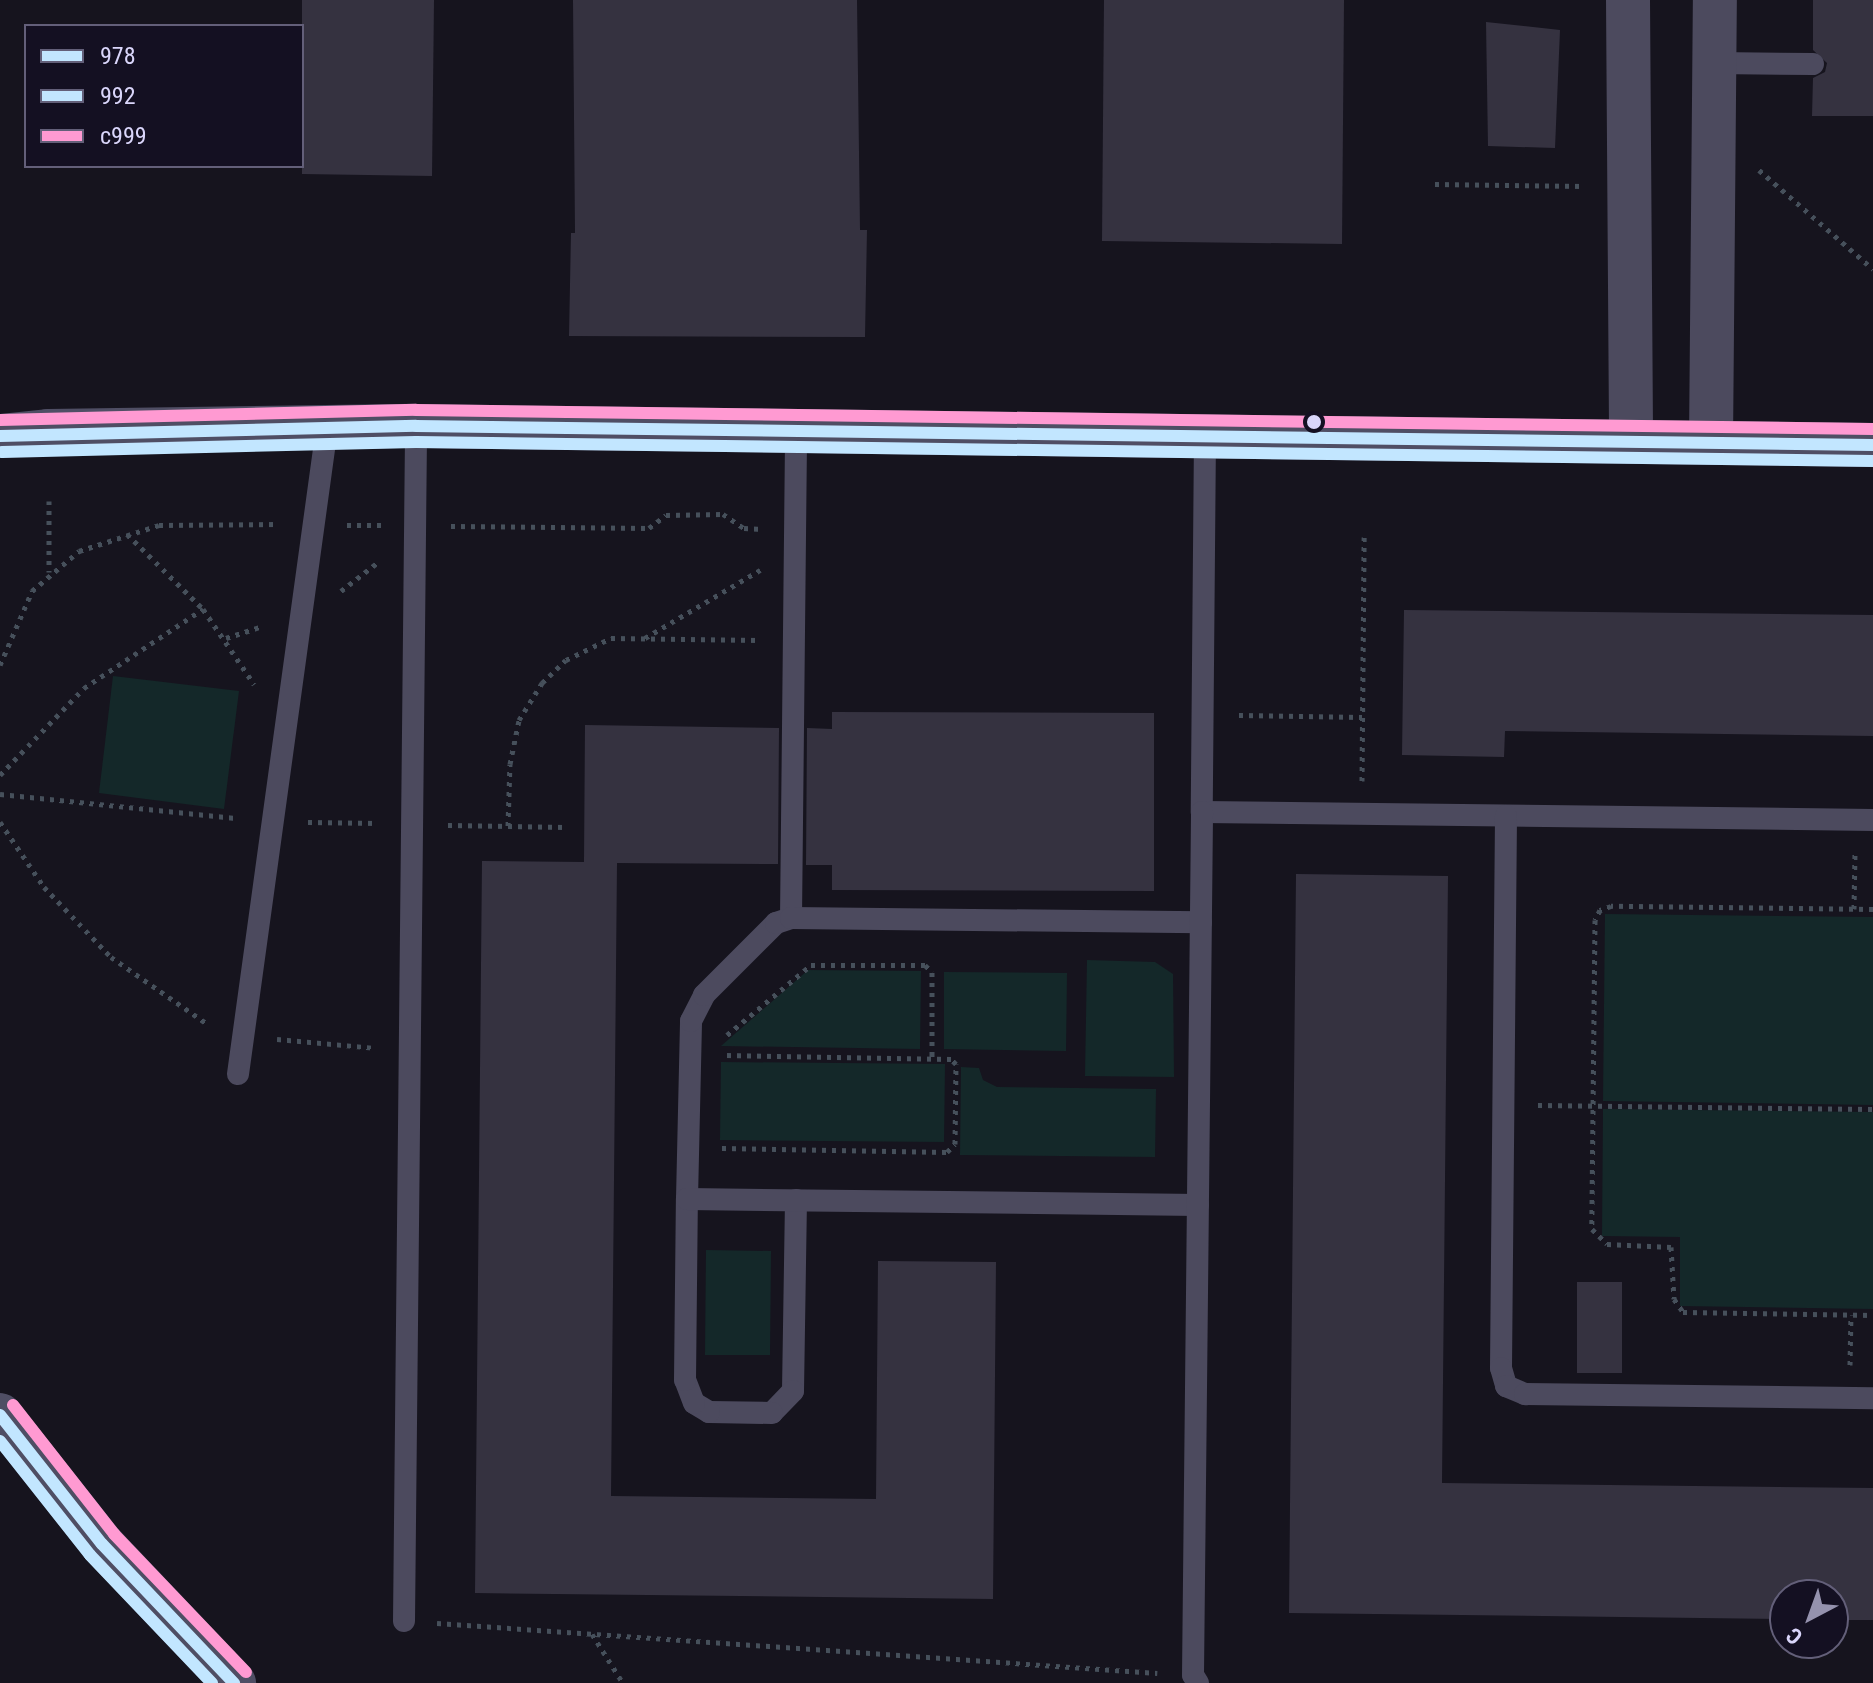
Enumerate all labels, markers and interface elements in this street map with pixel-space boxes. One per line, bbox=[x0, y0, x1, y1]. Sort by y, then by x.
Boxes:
legend bbox=[24, 24, 304, 168]
text: 978 bbox=[100, 42, 136, 70]
text: 992 bbox=[100, 82, 136, 110]
text: с999 bbox=[100, 122, 147, 150]
unlabelled marker bbox=[1306, 414, 1322, 430]
north arrow bbox=[1769, 1579, 1849, 1659]
text: С bbox=[1781, 1622, 1807, 1650]

